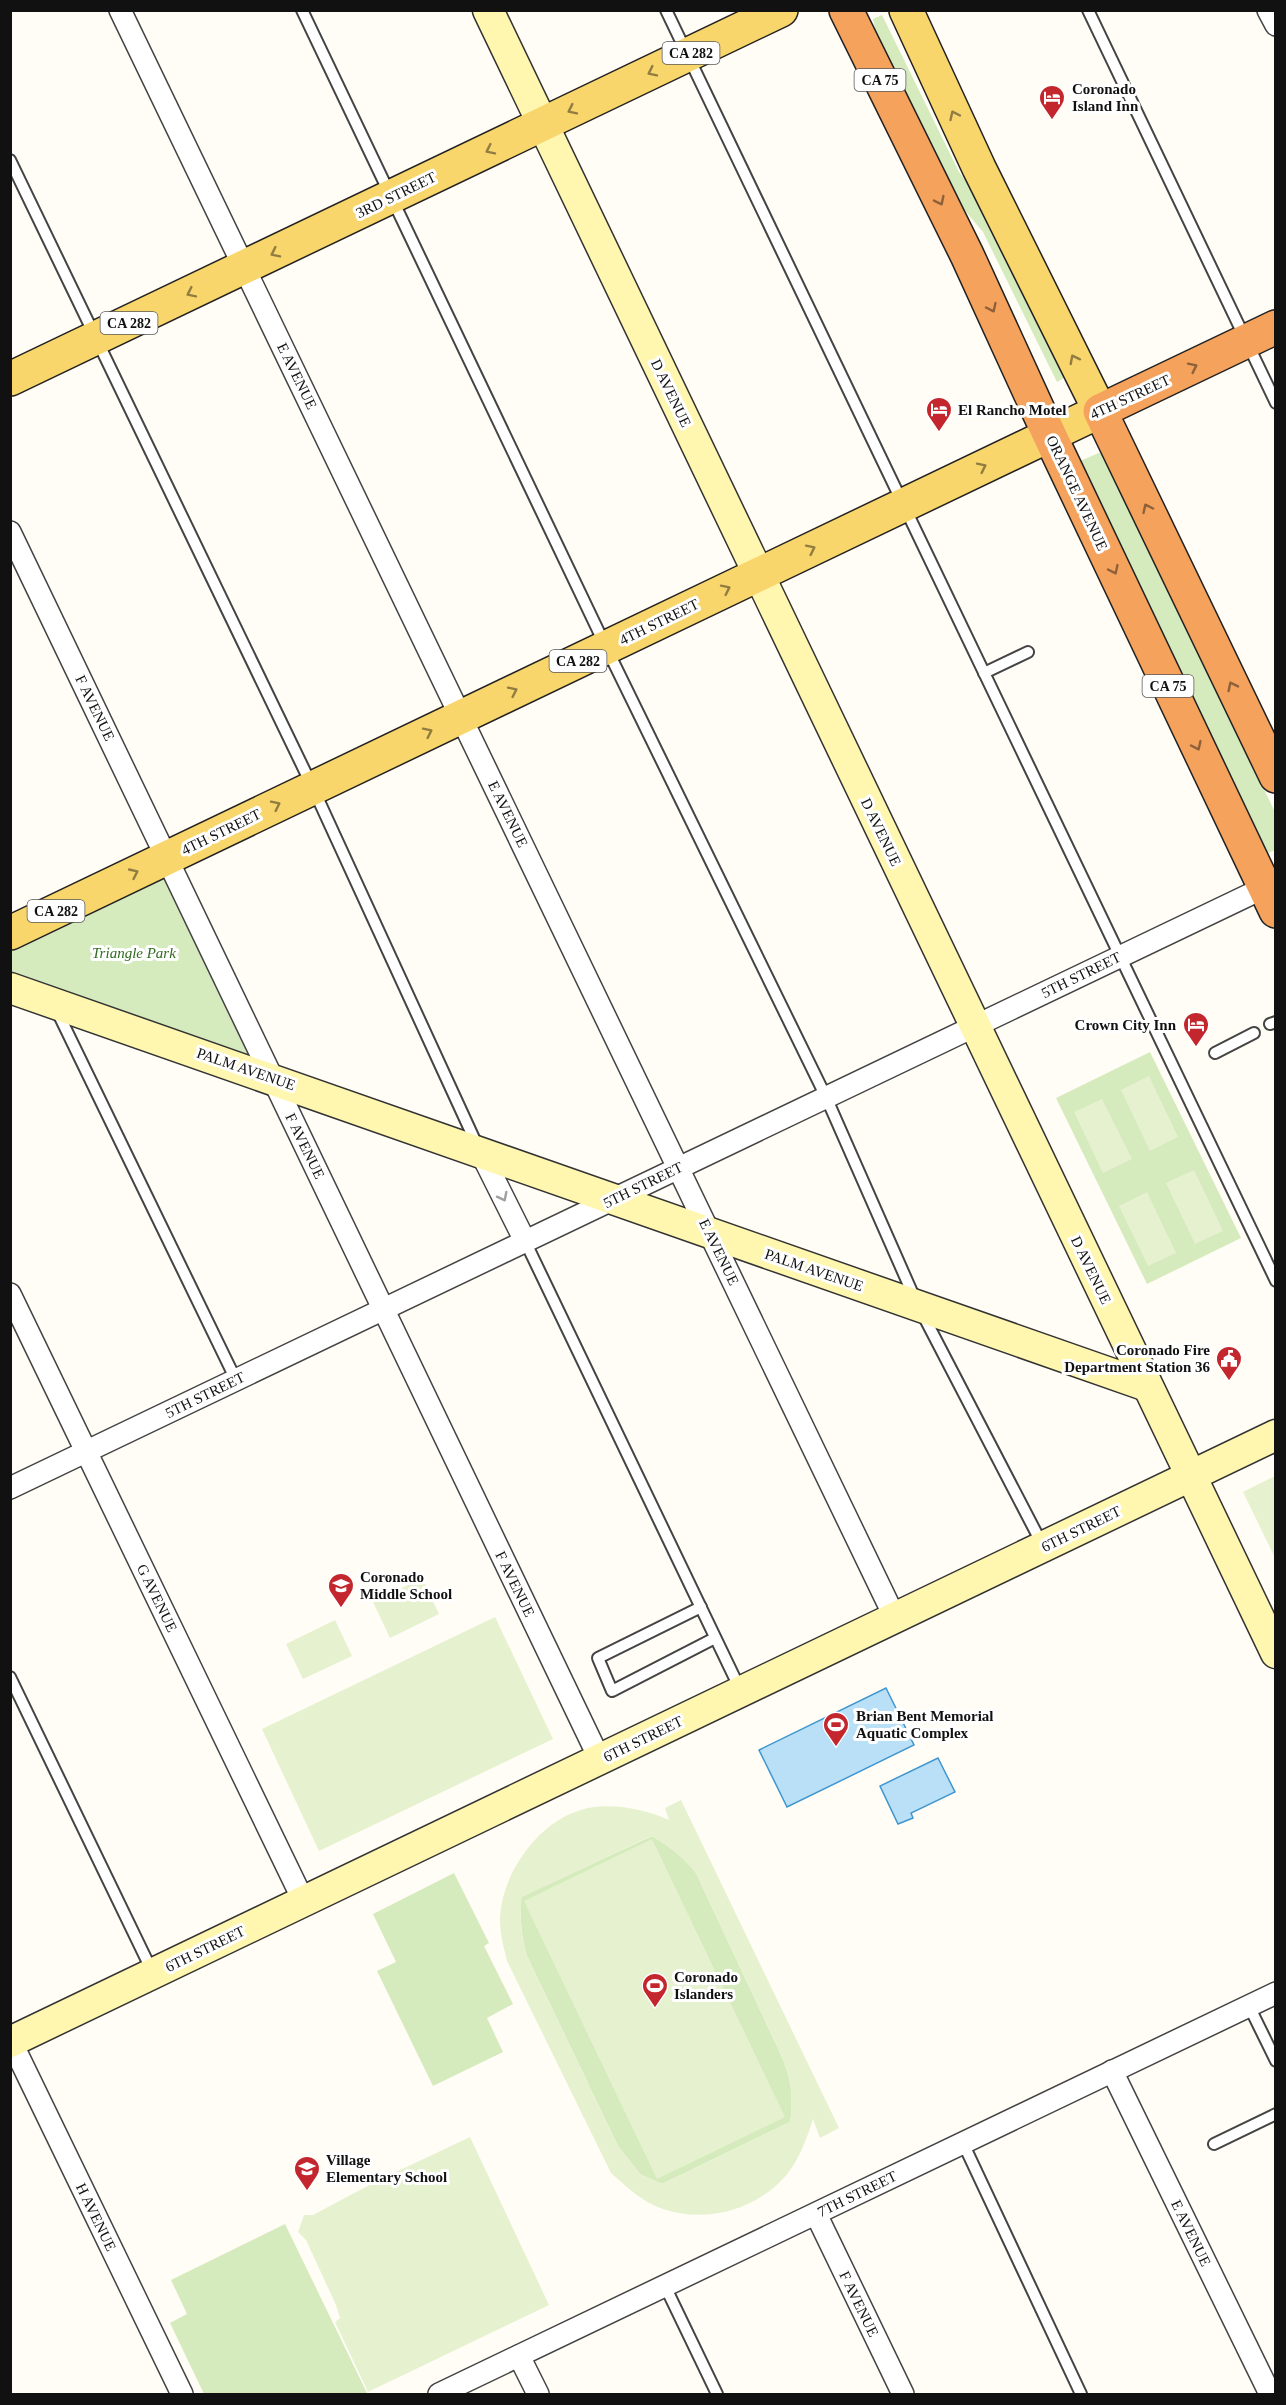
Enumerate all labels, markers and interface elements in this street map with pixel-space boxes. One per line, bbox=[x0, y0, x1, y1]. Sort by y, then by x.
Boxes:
road number: CA 282 bbox=[662, 42, 720, 64]
one-way arrow bbox=[648, 65, 659, 76]
road number: CA 75 bbox=[854, 69, 906, 91]
place label: Coronado Island Inn bbox=[1072, 81, 1139, 114]
hotel icon: Coronado Island Inn bbox=[1037, 83, 1067, 121]
one-way arrow bbox=[568, 103, 579, 115]
one-way arrow bbox=[949, 111, 961, 122]
one-way arrow bbox=[485, 142, 496, 154]
street label: 3RD STREET bbox=[353, 169, 439, 221]
one-way arrow bbox=[933, 195, 945, 206]
one-way arrow bbox=[271, 245, 282, 257]
one-way arrow bbox=[187, 285, 198, 297]
one-way arrow bbox=[984, 302, 996, 313]
road number: CA 282 bbox=[100, 312, 158, 334]
street label: E AVENUE bbox=[274, 340, 320, 412]
one-way arrow bbox=[1069, 354, 1081, 365]
street label: D AVENUE bbox=[648, 356, 694, 430]
one-way arrow bbox=[1186, 362, 1197, 374]
street label: 4TH STREET bbox=[1088, 372, 1172, 422]
hotel icon: El Rancho Motel bbox=[924, 395, 954, 433]
place label: El Rancho Motel bbox=[958, 402, 1066, 418]
street label: ORANGE AVENUE bbox=[1043, 433, 1111, 553]
one-way arrow bbox=[976, 462, 987, 474]
one-way arrow bbox=[1143, 504, 1155, 515]
one-way arrow bbox=[804, 544, 815, 556]
one-way arrow bbox=[1106, 564, 1118, 575]
one-way arrow bbox=[720, 585, 731, 597]
street label: 4TH STREET bbox=[617, 596, 701, 648]
road number: CA 282 bbox=[550, 650, 606, 672]
street label: F AVENUE bbox=[72, 673, 118, 743]
road number: CA 75 bbox=[1142, 675, 1194, 697]
one-way arrow bbox=[1228, 681, 1240, 692]
one-way arrow bbox=[507, 687, 518, 699]
one-way arrow bbox=[422, 728, 433, 740]
one-way arrow bbox=[1190, 740, 1202, 751]
street label: E AVENUE bbox=[485, 778, 531, 850]
street label: D AVENUE bbox=[858, 795, 904, 869]
one-way arrow bbox=[270, 801, 281, 813]
street label: 4TH STREET bbox=[179, 806, 263, 858]
one-way arrow bbox=[127, 869, 138, 881]
road number: CA 282 bbox=[28, 900, 84, 922]
park label: Triangle Park bbox=[92, 945, 176, 961]
street label: 5TH STREET bbox=[1039, 949, 1123, 1001]
hotel icon: Crown City Inn bbox=[1181, 1010, 1211, 1048]
place label: Crown City Inn bbox=[1075, 1017, 1177, 1033]
street label: PALM AVENUE bbox=[195, 1045, 297, 1093]
street label: F AVENUE bbox=[282, 1111, 328, 1181]
street label: 5TH STREET bbox=[601, 1159, 685, 1211]
one-way arrow bbox=[496, 1191, 507, 1202]
street label: E AVENUE bbox=[696, 1216, 742, 1288]
street label: D AVENUE bbox=[1068, 1233, 1114, 1307]
street label: PALM AVENUE bbox=[763, 1246, 865, 1294]
place label: Coronado Fire Department Station 36 bbox=[1064, 1342, 1210, 1375]
public building icon: Coronado Fire Department Station 36 bbox=[1214, 1344, 1244, 1382]
street label: 5TH STREET bbox=[163, 1369, 247, 1421]
street label: 6TH STREET bbox=[1039, 1503, 1123, 1555]
street label: F AVENUE bbox=[492, 1549, 538, 1619]
street label: G AVENUE bbox=[134, 1561, 180, 1635]
place label: Coronado Middle School bbox=[360, 1569, 452, 1602]
school or university icon: Coronado Middle School bbox=[326, 1571, 356, 1609]
place label: Brian Bent Memorial Aquatic Complex bbox=[856, 1708, 993, 1741]
sports icon: Brian Bent Memorial Aquatic Complex bbox=[821, 1710, 851, 1748]
street label: 6TH STREET bbox=[601, 1713, 685, 1765]
street label: 6TH STREET bbox=[163, 1923, 247, 1975]
place label: Coronado Islanders bbox=[674, 1969, 738, 2002]
sports icon: Coronado Islanders bbox=[640, 1971, 670, 2009]
place label: Village Elementary School bbox=[326, 2152, 447, 2185]
school or university icon: Village Elementary School bbox=[292, 2154, 322, 2192]
street label: 7TH STREET bbox=[815, 2168, 899, 2220]
street label: H AVENUE bbox=[73, 2180, 119, 2254]
street label: E AVENUE bbox=[1168, 2197, 1214, 2269]
street label: F AVENUE bbox=[836, 2269, 882, 2339]

